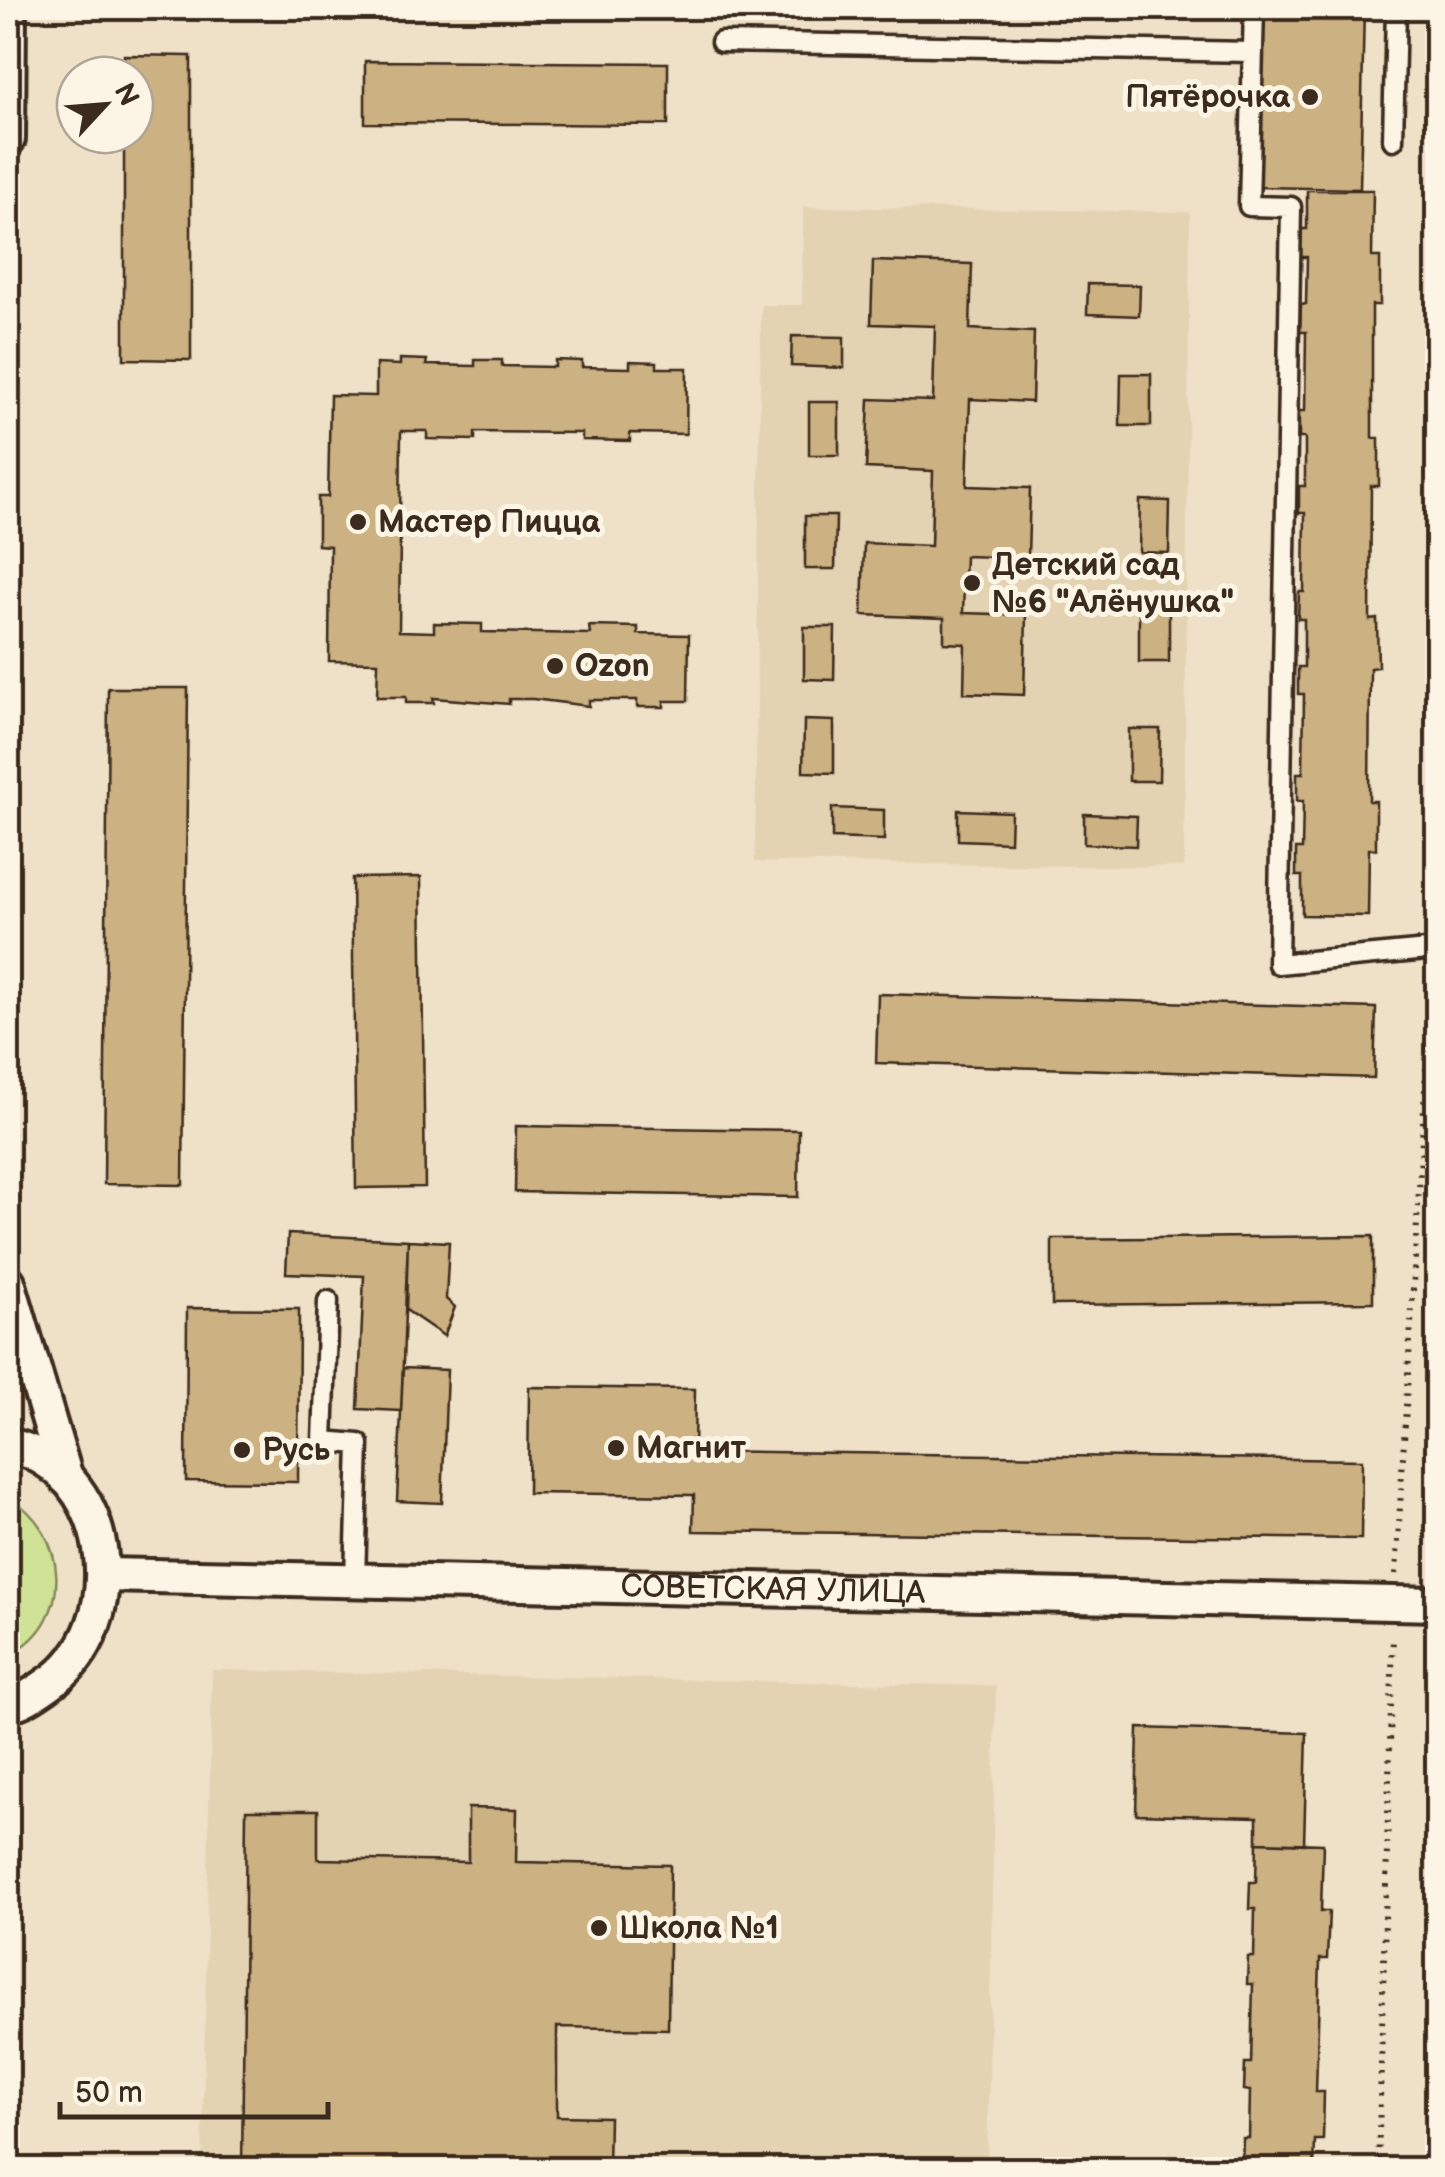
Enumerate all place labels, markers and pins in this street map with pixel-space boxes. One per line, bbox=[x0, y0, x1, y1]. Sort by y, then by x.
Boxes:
place label: Пятёрочка bbox=[1125, 78, 1290, 117]
marker: Пятёрочка bbox=[1299, 86, 1321, 108]
place label: Мастер Пицца bbox=[378, 503, 600, 542]
marker: Мастер Пицца bbox=[347, 511, 369, 533]
place label: Детский сад №6 "Алёнушка" bbox=[992, 546, 1234, 622]
marker: Детский сад №6 "Алёнушка" bbox=[961, 572, 983, 594]
place label: Ozon bbox=[575, 647, 650, 686]
marker: Ozon bbox=[544, 655, 566, 677]
place label: Магнит bbox=[636, 1429, 747, 1468]
place label: Русь bbox=[262, 1431, 331, 1470]
marker: Магнит bbox=[605, 1437, 627, 1459]
marker: Русь bbox=[231, 1439, 253, 1461]
place label: Школа №1 bbox=[619, 1909, 779, 1948]
marker: Школа №1 bbox=[588, 1917, 610, 1939]

